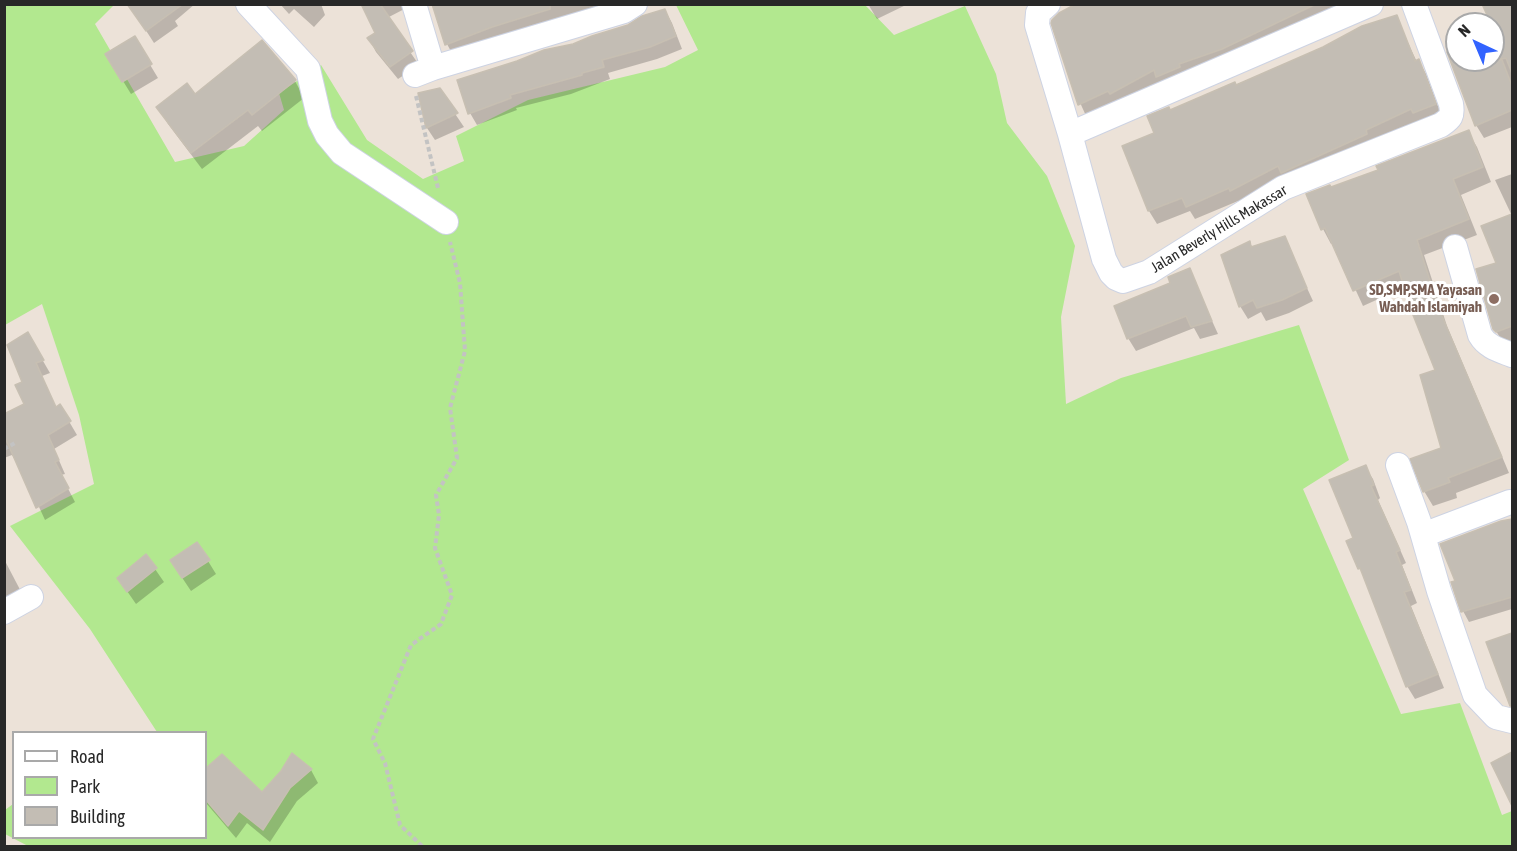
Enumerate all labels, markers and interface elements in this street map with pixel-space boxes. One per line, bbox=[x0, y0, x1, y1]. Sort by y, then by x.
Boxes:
north arrow bbox=[1445, 12, 1505, 72]
text: N bbox=[1454, 21, 1474, 40]
street label: Jalan Beverly Hills Makassar bbox=[1148, 181, 1290, 277]
place label: SD,SMP,SMA Yayasan Wahdah Islamiyah bbox=[1369, 281, 1482, 316]
marker: SD,SMP,SMA Yayasan Wahdah Islamiyah bbox=[1487, 292, 1501, 306]
legend bbox=[12, 731, 207, 839]
text: Road bbox=[70, 746, 104, 767]
text: Park bbox=[70, 776, 100, 797]
text: Building bbox=[70, 806, 125, 827]

